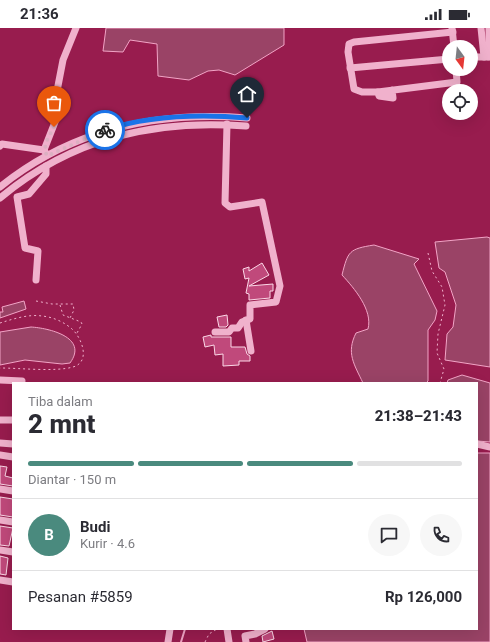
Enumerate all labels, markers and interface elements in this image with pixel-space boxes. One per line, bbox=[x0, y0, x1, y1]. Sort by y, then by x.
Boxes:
text: 21:36 bbox=[20, 5, 59, 23]
north arrow bbox=[442, 40, 478, 76]
map controls bbox=[442, 40, 478, 120]
pin bbox=[230, 77, 264, 118]
icon: home bbox=[236, 83, 258, 105]
button: locate bbox=[442, 84, 478, 120]
pin bbox=[37, 86, 71, 127]
icon: bag bbox=[43, 92, 65, 114]
courier bbox=[85, 110, 125, 150]
icon: bike bbox=[94, 119, 116, 141]
text: Tiba dalam bbox=[28, 394, 93, 409]
text: 21:38–21:43 bbox=[375, 407, 462, 425]
text: 2 mnt bbox=[28, 409, 95, 439]
text: Diantar · 150 m bbox=[28, 472, 116, 487]
button: chat bbox=[368, 514, 410, 556]
button: phone bbox=[420, 514, 462, 556]
text: Budi bbox=[80, 518, 110, 536]
text: B bbox=[44, 526, 54, 544]
text: Kurir · 4.6 bbox=[80, 536, 135, 551]
text: Pesanan #5859 bbox=[28, 588, 133, 606]
text: Rp 126,000 bbox=[385, 588, 462, 606]

